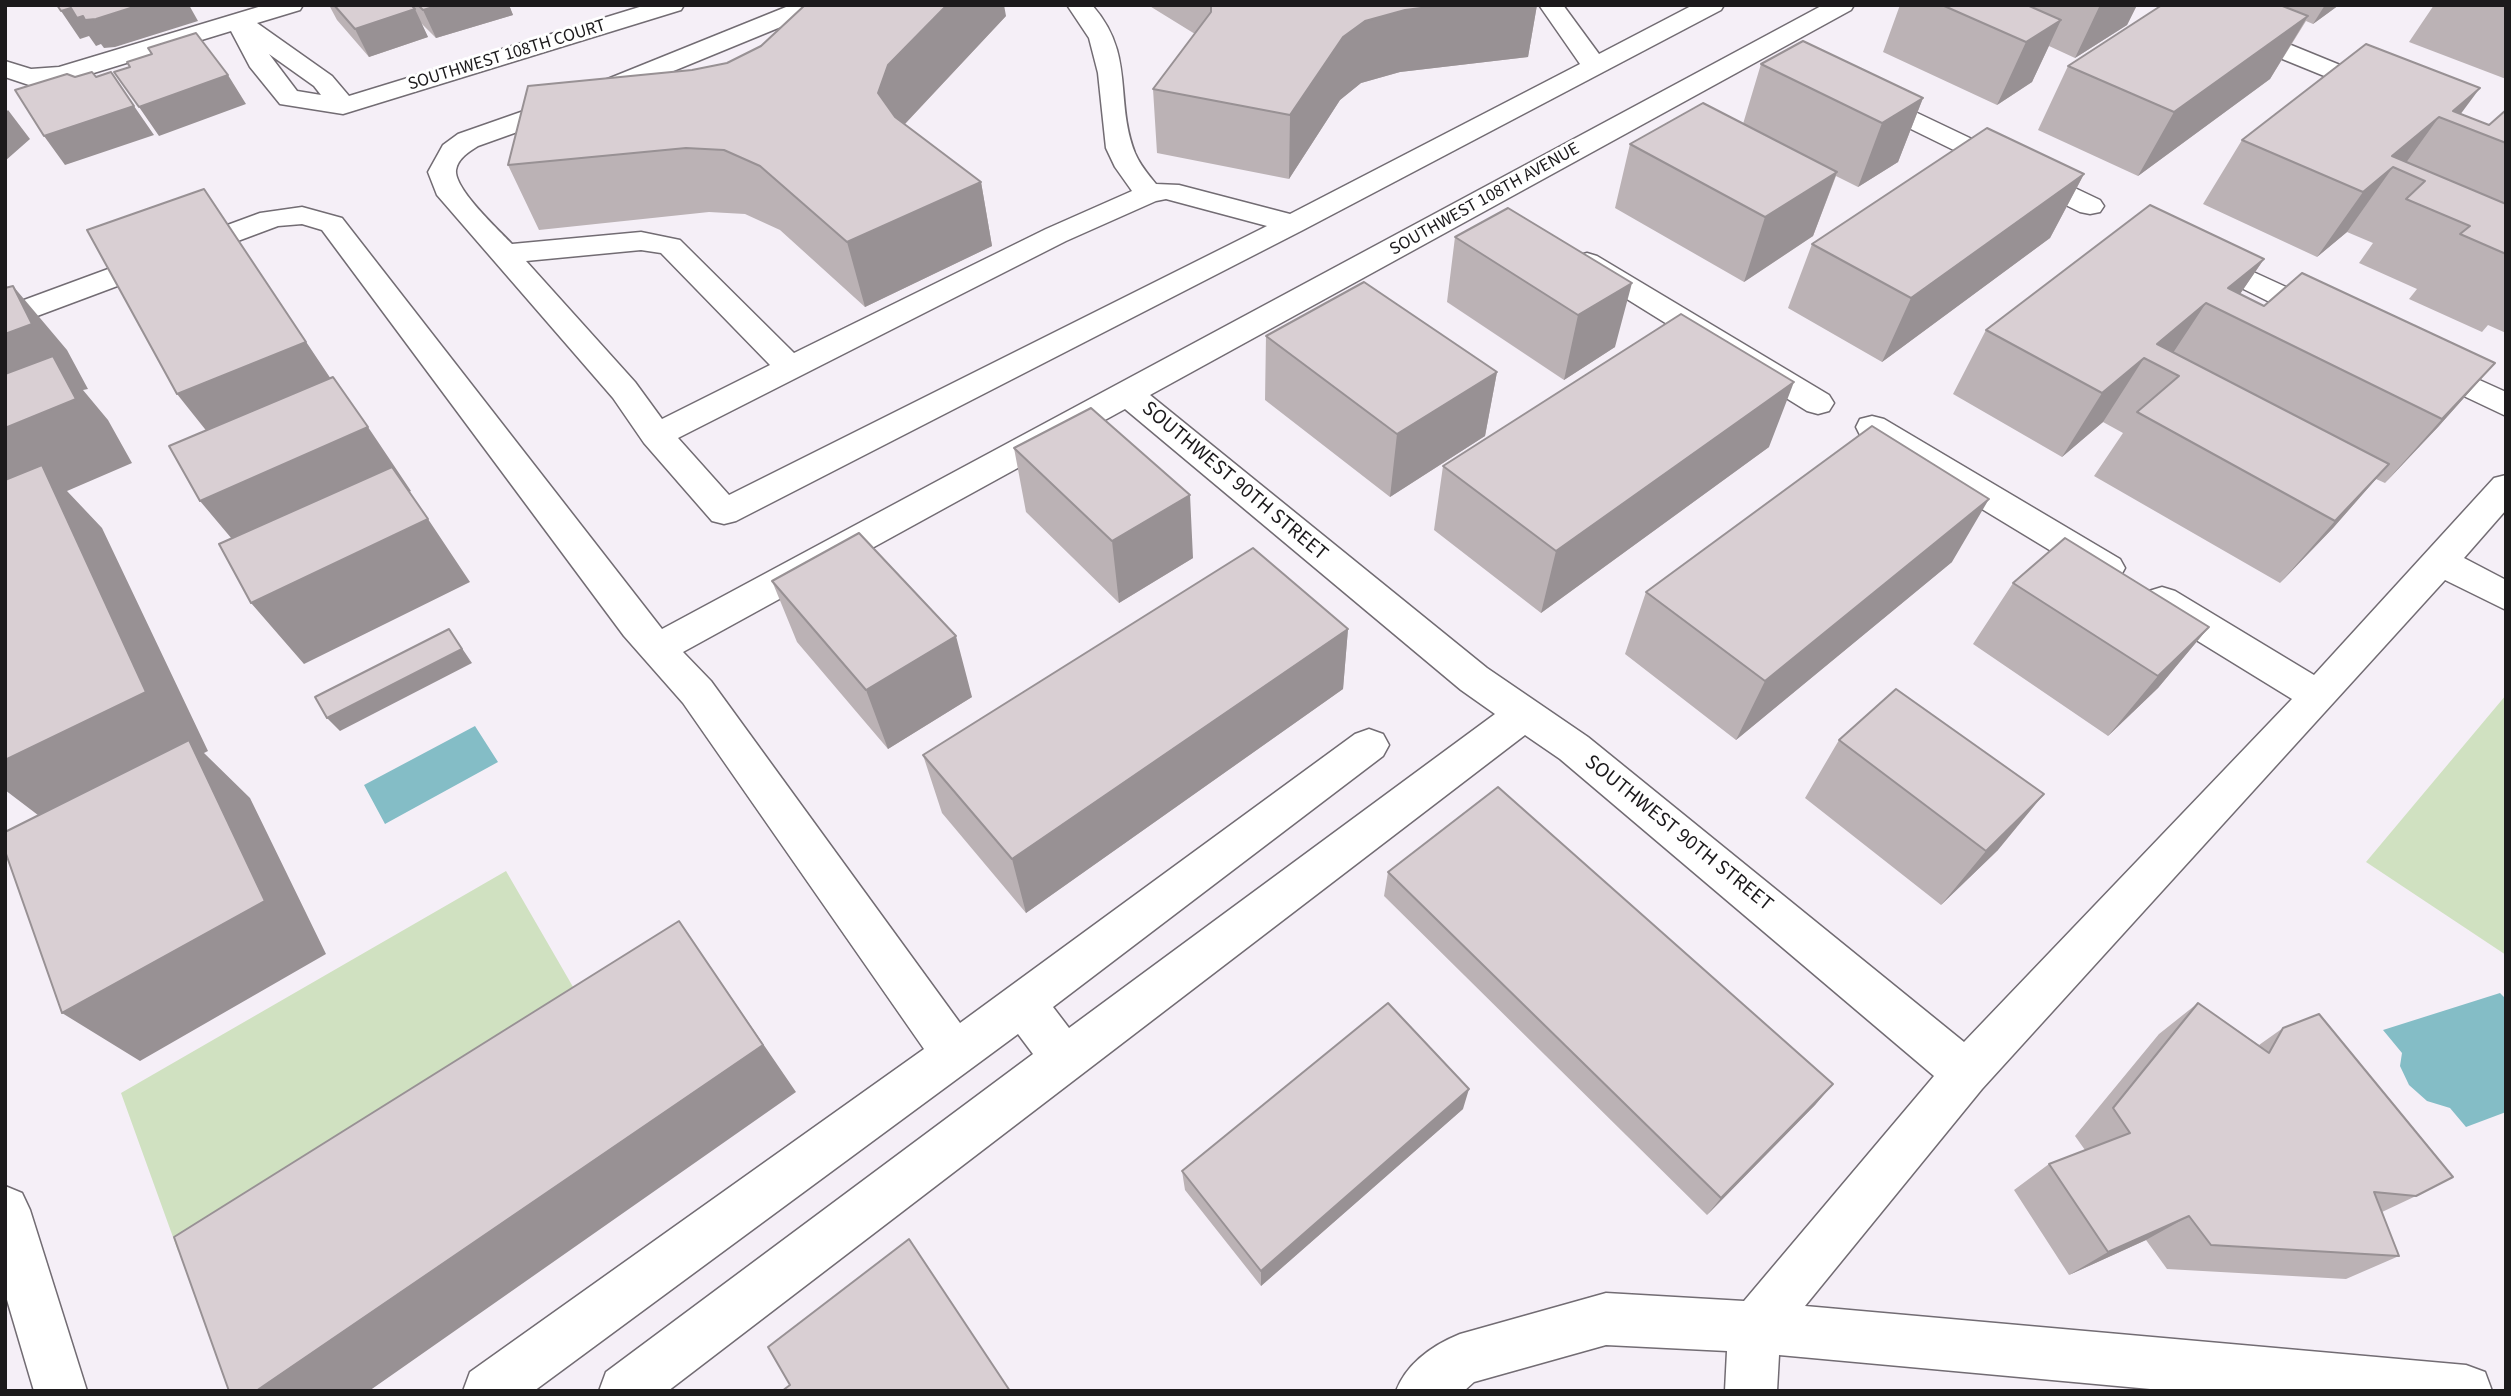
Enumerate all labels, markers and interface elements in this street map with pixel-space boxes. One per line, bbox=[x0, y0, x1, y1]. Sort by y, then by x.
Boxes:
street label: SOUTHWEST 108TH COURT bbox=[406, 16, 608, 96]
street label: SOUTHWEST 108TH AVENUE bbox=[1386, 139, 1584, 261]
street label: SOUTHWEST 90TH STREET bbox=[1136, 397, 1332, 567]
street label: SOUTHWEST 90TH STREET bbox=[1579, 750, 1777, 918]

